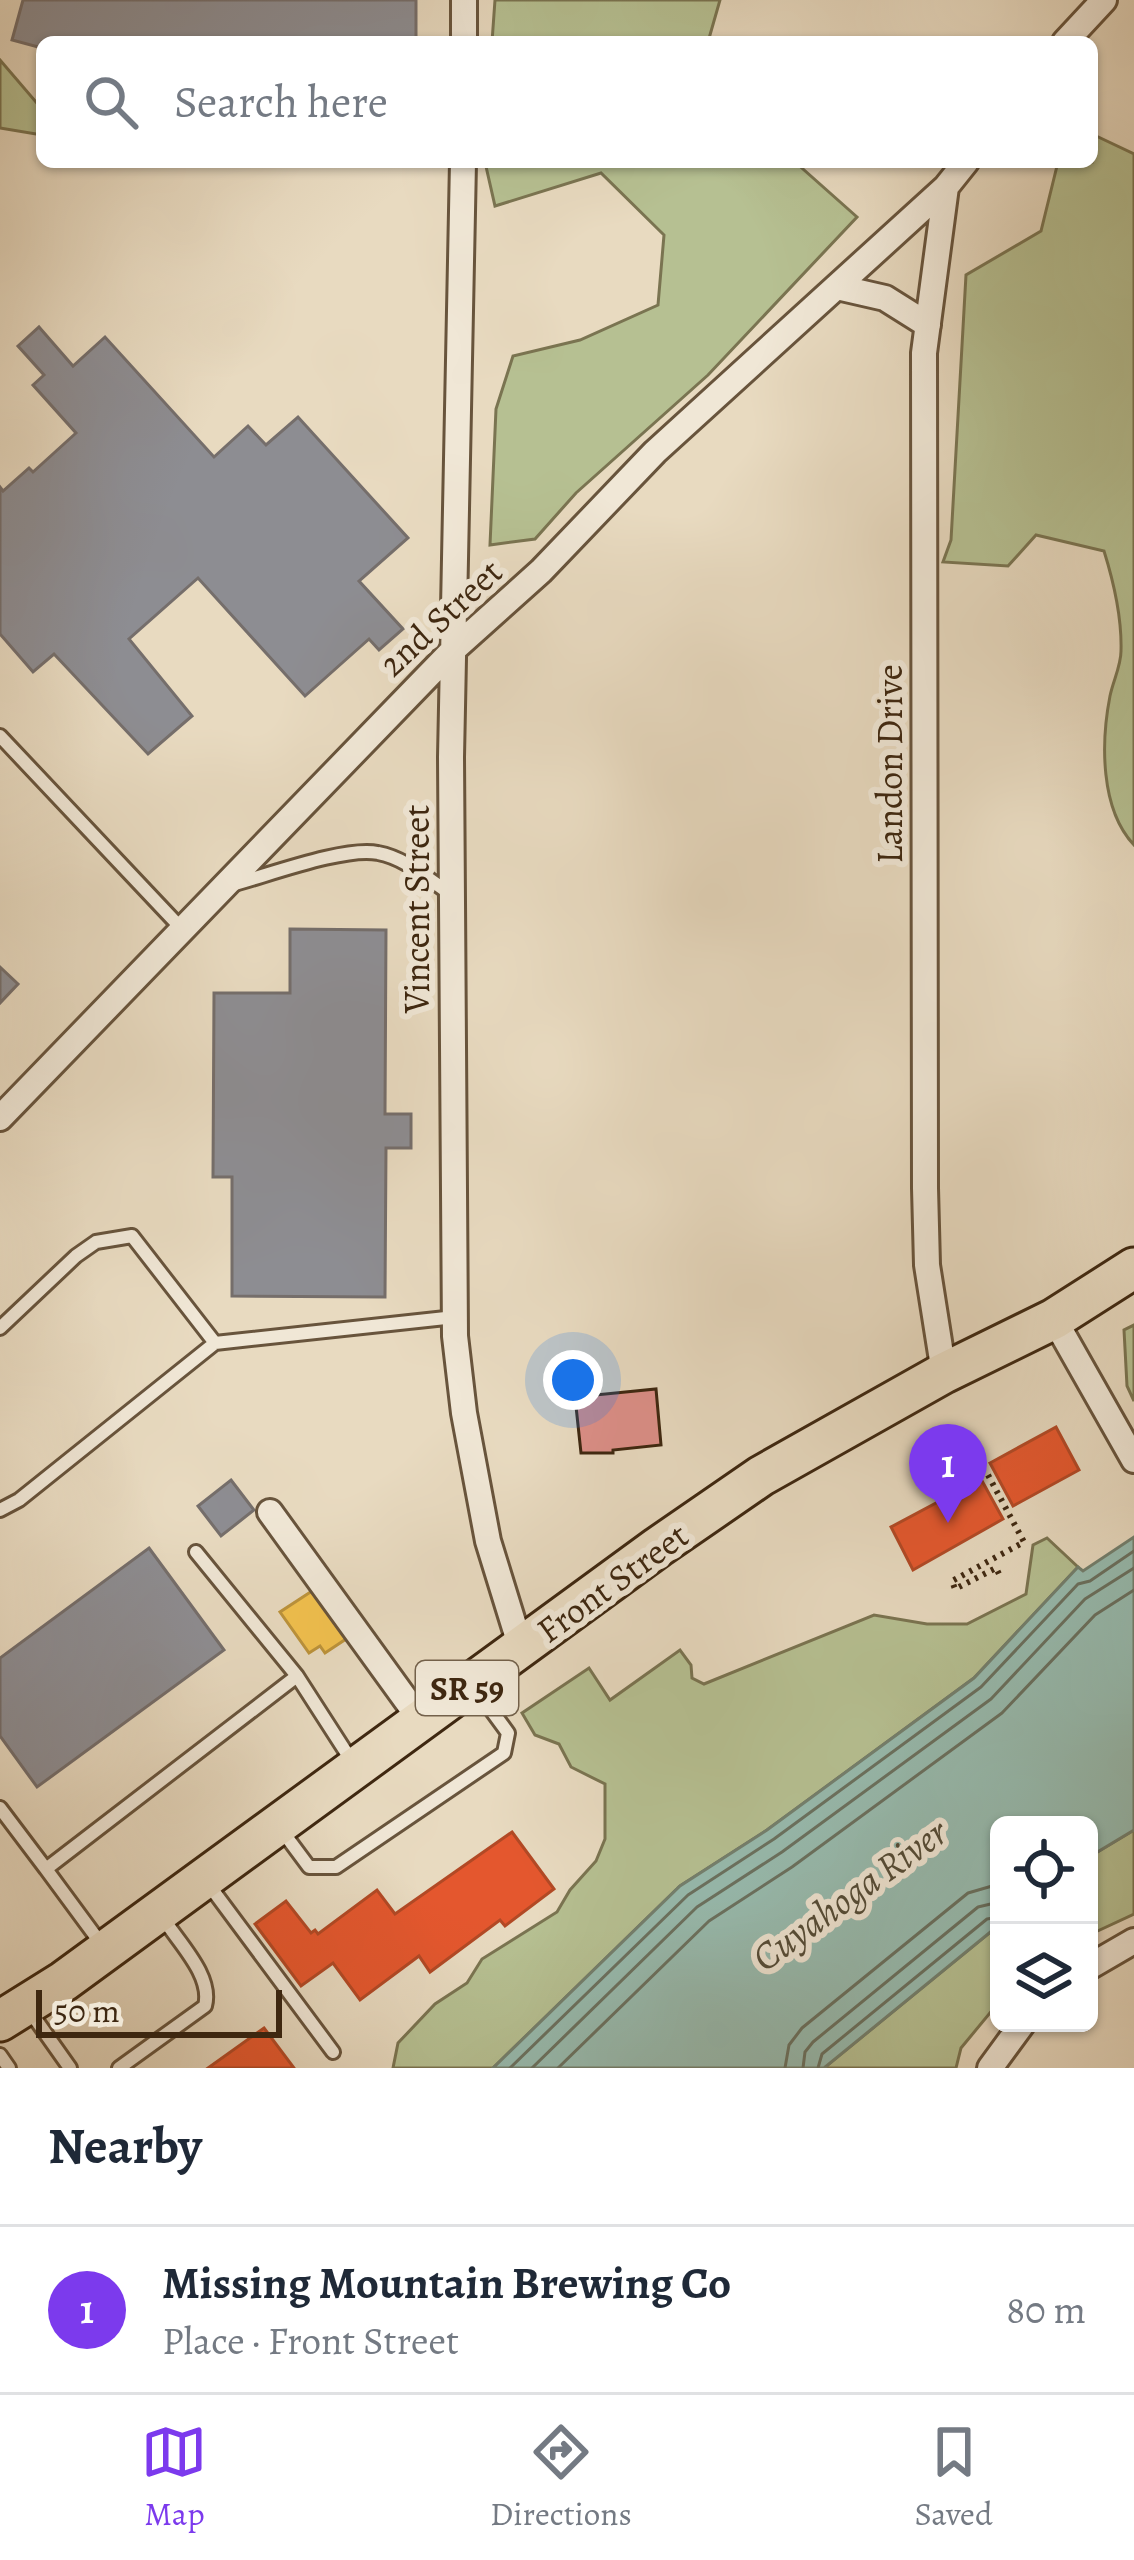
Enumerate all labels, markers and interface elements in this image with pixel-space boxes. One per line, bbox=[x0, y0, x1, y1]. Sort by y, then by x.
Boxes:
search box bbox=[36, 36, 1098, 168]
icon: search bbox=[78, 69, 144, 135]
text: Search here bbox=[174, 71, 388, 133]
street label: 2nd Street bbox=[368, 548, 513, 687]
street label: Landon Drive bbox=[865, 664, 914, 864]
street label: Vincent Street bbox=[392, 805, 441, 1014]
your location bbox=[543, 1350, 603, 1410]
pin: 1 bbox=[909, 1424, 987, 1523]
street label: Front Street bbox=[527, 1511, 698, 1654]
road number: SR 59 bbox=[416, 1661, 518, 1715]
water label: Cuyahoga River bbox=[741, 1805, 959, 1983]
map controls bbox=[990, 1816, 1098, 2032]
button: locate bbox=[990, 1816, 1098, 1924]
button: layers bbox=[990, 1924, 1098, 2032]
scale bar bbox=[36, 1984, 282, 2037]
text: 50 m bbox=[54, 1988, 120, 2033]
text: Nearby bbox=[48, 2111, 202, 2181]
text: Missing Mountain Brewing Co bbox=[162, 2252, 731, 2314]
text: 1 bbox=[80, 2283, 94, 2336]
text: 80 m bbox=[1006, 2283, 1086, 2336]
text: Place · Front Street bbox=[162, 2314, 459, 2367]
tab: Map bbox=[141, 2419, 207, 2536]
tab: Directions bbox=[490, 2419, 632, 2536]
tab: Saved bbox=[914, 2419, 993, 2536]

